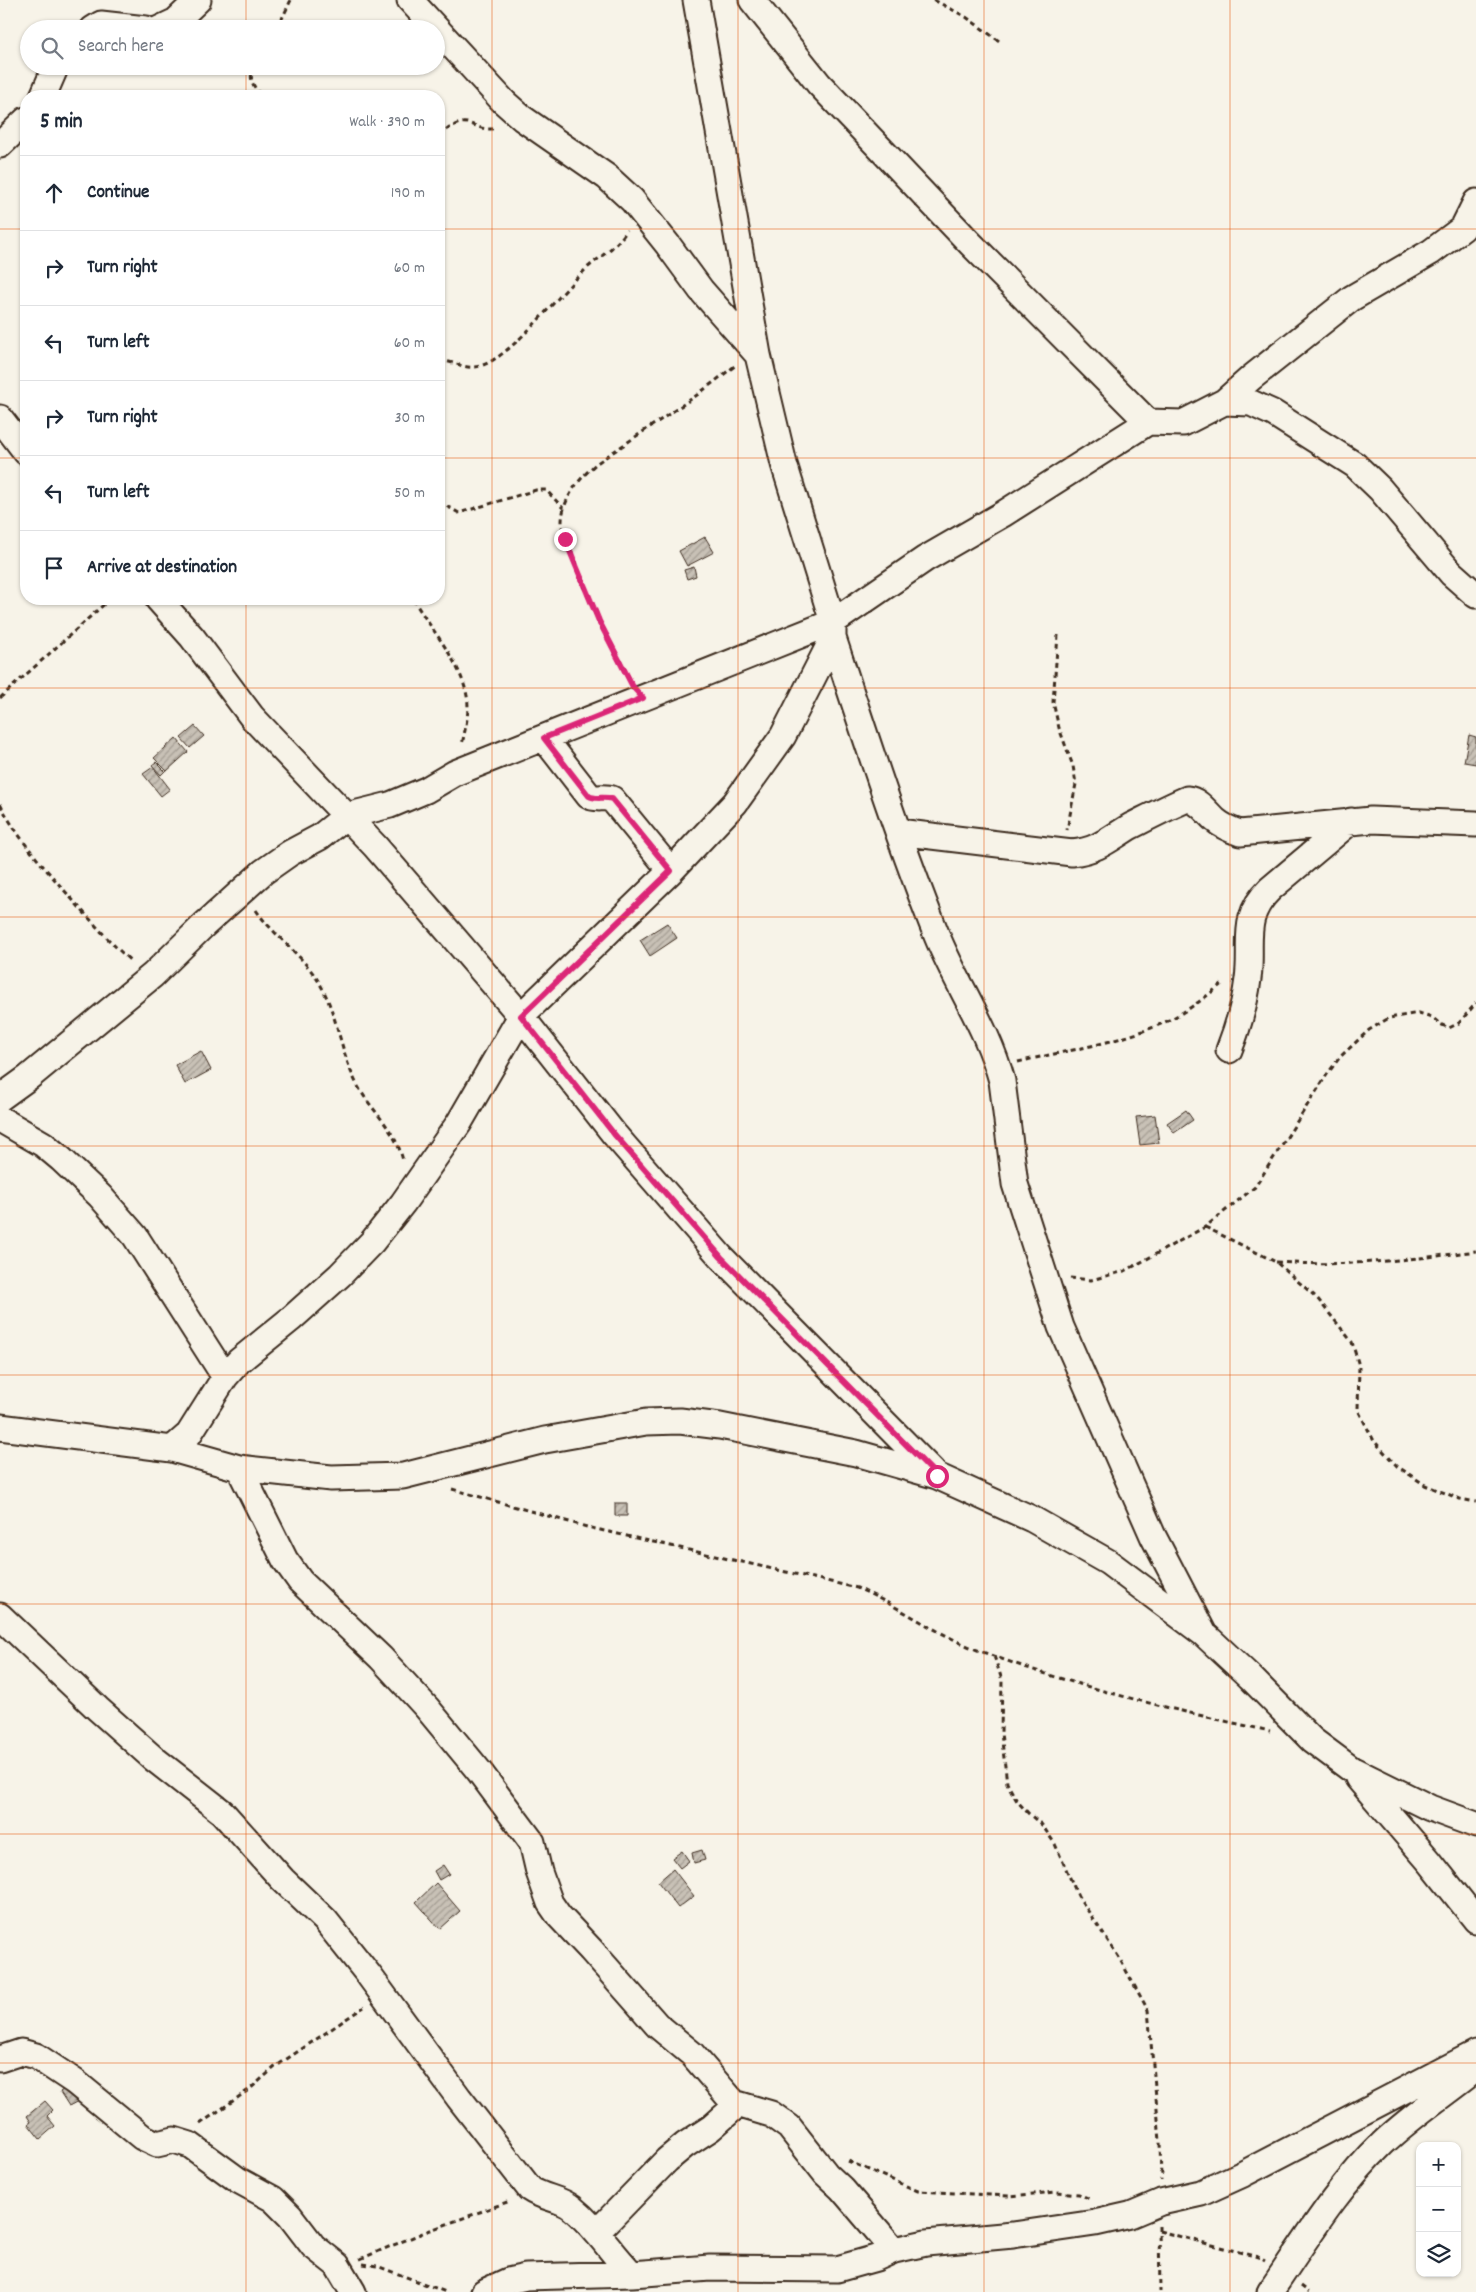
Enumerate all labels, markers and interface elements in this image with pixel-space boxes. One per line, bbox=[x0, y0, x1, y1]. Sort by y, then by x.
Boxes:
search box bbox=[20, 20, 445, 75]
icon: search bbox=[38, 34, 66, 62]
text: Search here bbox=[78, 34, 164, 61]
text: 5 min bbox=[40, 108, 83, 138]
text: Walk · 390 m bbox=[349, 111, 425, 134]
icon: ahead bbox=[40, 179, 68, 207]
text: Continue bbox=[87, 180, 149, 207]
text: 190 m bbox=[391, 182, 425, 205]
icon: right bbox=[40, 254, 68, 282]
text: Turn right bbox=[87, 255, 158, 282]
text: 60 m bbox=[394, 257, 425, 280]
icon: left bbox=[40, 329, 68, 357]
text: Turn left bbox=[87, 330, 150, 357]
text: 60 m bbox=[394, 332, 425, 355]
icon: right bbox=[40, 404, 68, 432]
text: Turn right bbox=[87, 405, 158, 432]
text: 30 m bbox=[395, 407, 425, 430]
icon: left bbox=[40, 479, 68, 507]
text: Turn left bbox=[87, 480, 150, 507]
text: 50 m bbox=[394, 482, 425, 505]
route end bbox=[554, 528, 577, 551]
icon: arrive bbox=[40, 554, 68, 582]
text: Arrive at destination bbox=[87, 555, 237, 582]
route start bbox=[926, 1465, 949, 1488]
map controls bbox=[1416, 2142, 1461, 2277]
button: + bbox=[1416, 2142, 1461, 2187]
button: − bbox=[1416, 2187, 1461, 2232]
button: layers bbox=[1416, 2232, 1461, 2277]

